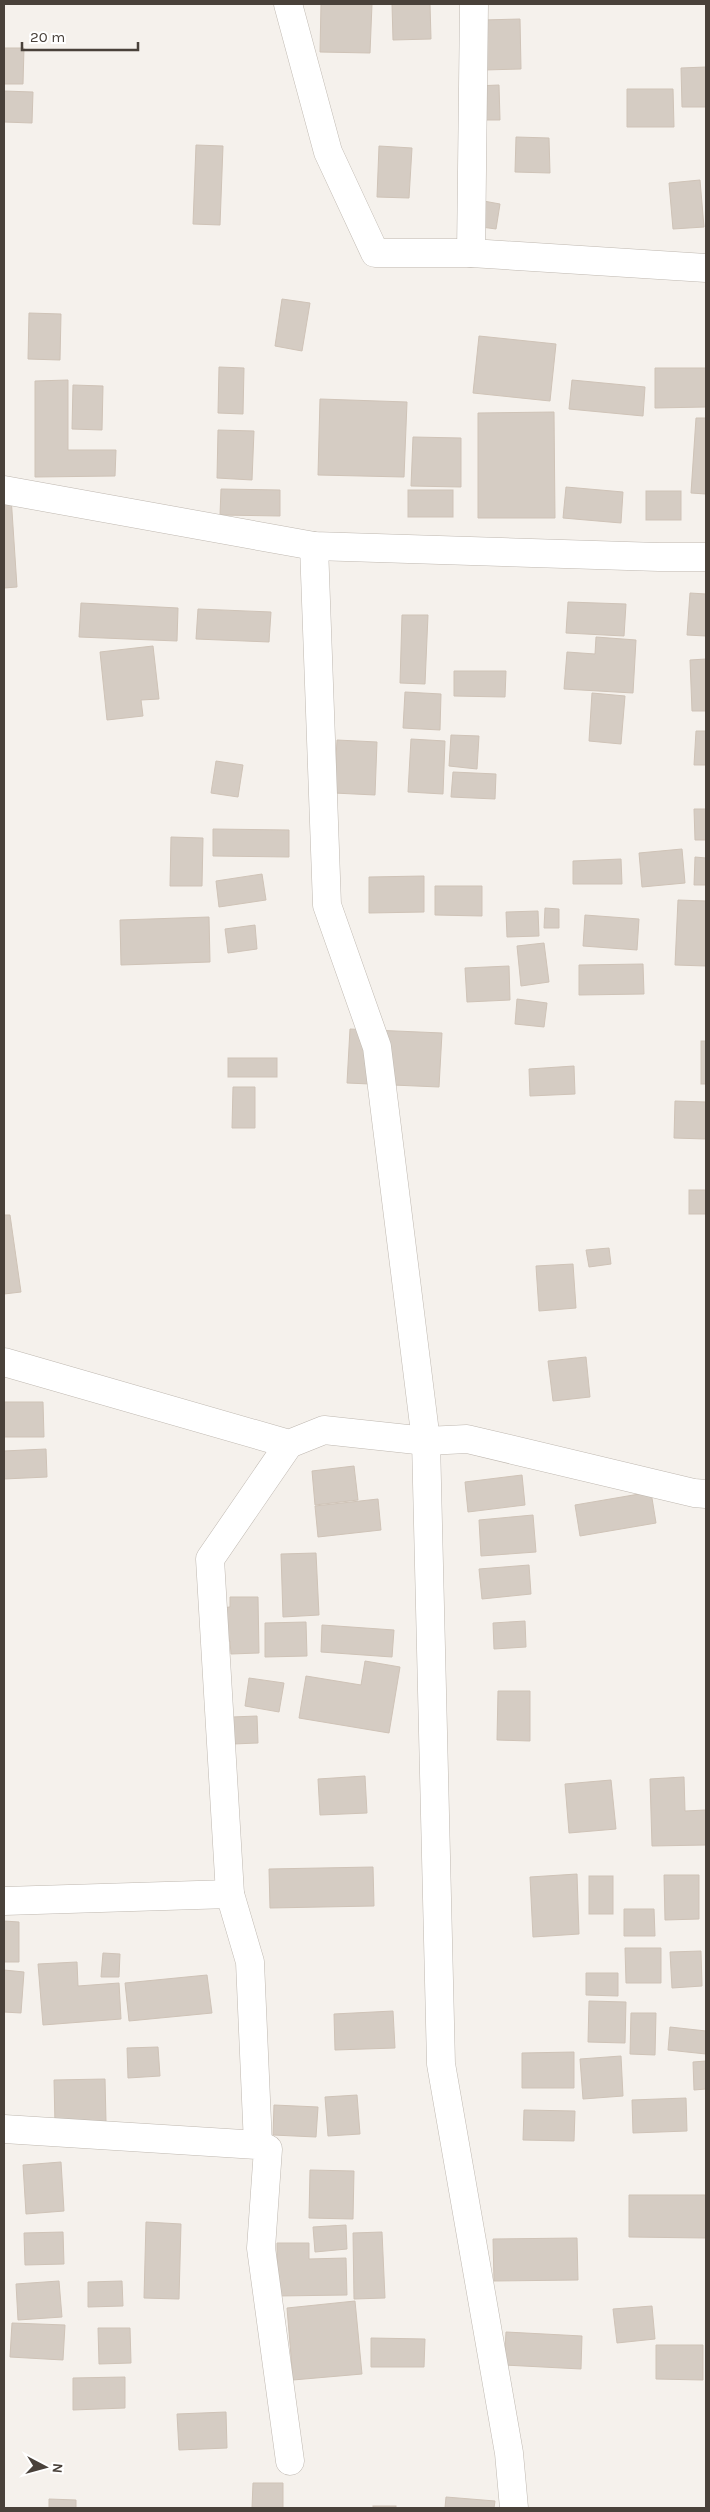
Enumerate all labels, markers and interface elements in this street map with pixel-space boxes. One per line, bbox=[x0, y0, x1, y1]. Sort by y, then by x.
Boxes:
scale bar bbox=[22, 20, 139, 52]
text: 20 m bbox=[30, 28, 65, 46]
north arrow bbox=[20, 2442, 70, 2492]
text: N bbox=[48, 2462, 66, 2474]

